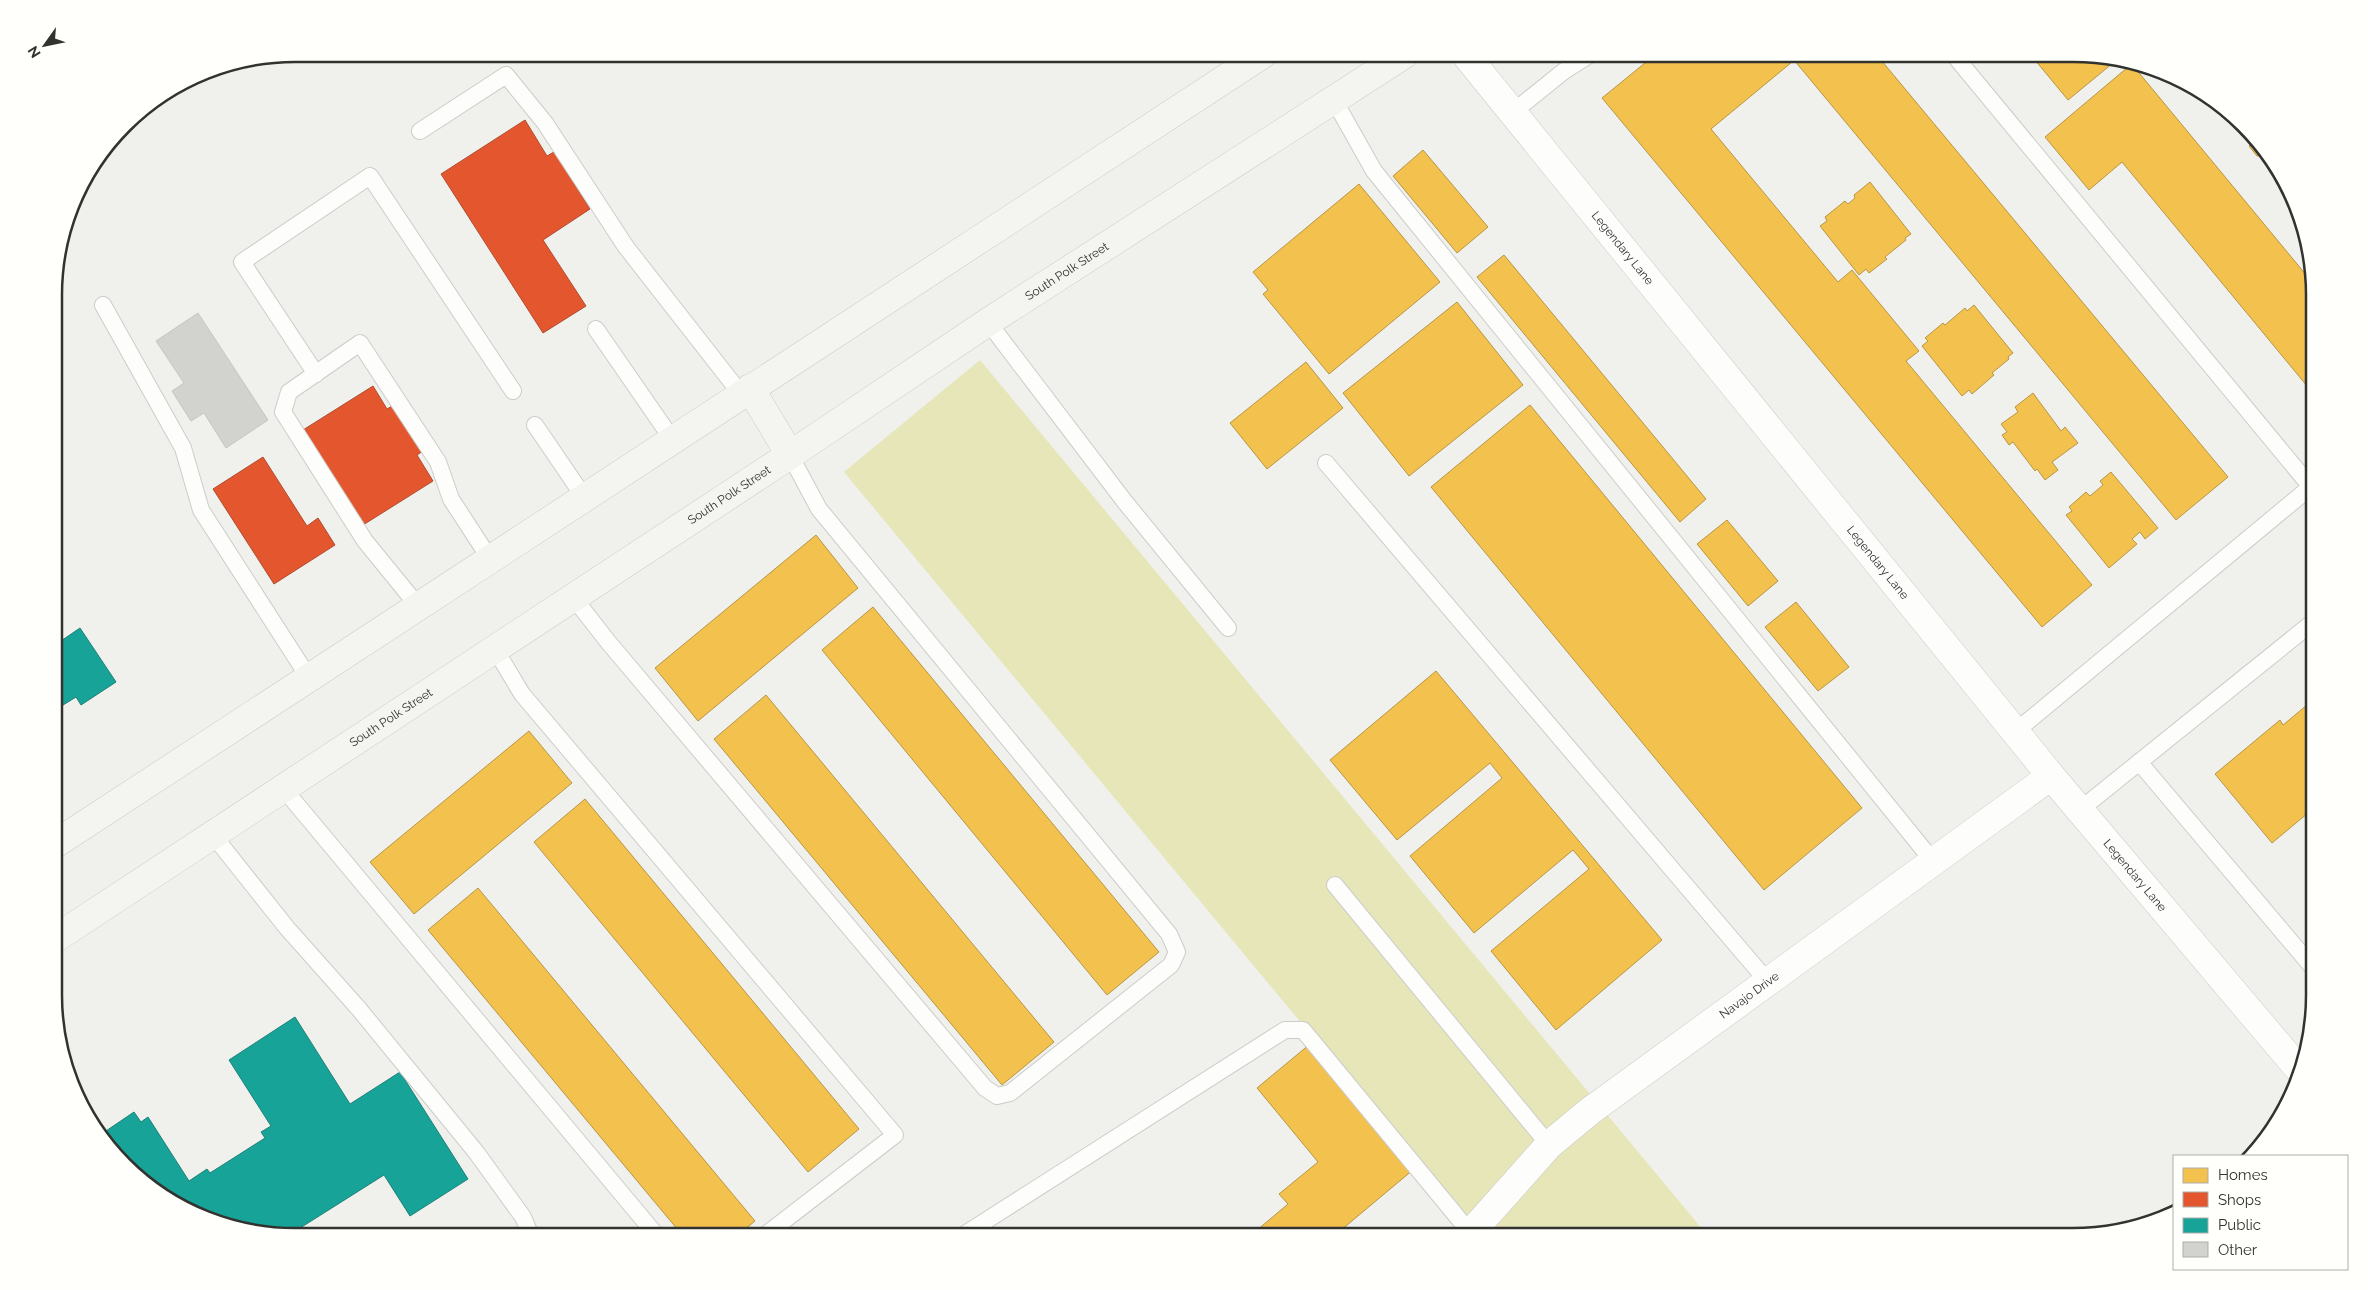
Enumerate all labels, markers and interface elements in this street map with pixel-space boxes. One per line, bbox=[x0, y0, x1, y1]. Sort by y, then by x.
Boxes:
north arrow bbox=[20, 20, 70, 70]
text: N bbox=[24, 43, 44, 61]
street label: Legendary Lane bbox=[1589, 209, 1656, 288]
street label: South Polk Street bbox=[1023, 239, 1111, 303]
street label: South Polk Street bbox=[685, 463, 773, 527]
street label: Legendary Lane bbox=[1844, 523, 1912, 602]
street label: South Polk Street bbox=[347, 685, 435, 750]
street label: Legendary Lane bbox=[2100, 836, 2170, 914]
street label: Navajo Drive bbox=[1717, 969, 1782, 1021]
legend bbox=[2173, 1155, 2348, 1270]
text: Homes bbox=[2218, 1166, 2268, 1184]
text: Shops bbox=[2218, 1191, 2261, 1209]
text: Public bbox=[2218, 1216, 2261, 1234]
text: Other bbox=[2218, 1241, 2258, 1259]

